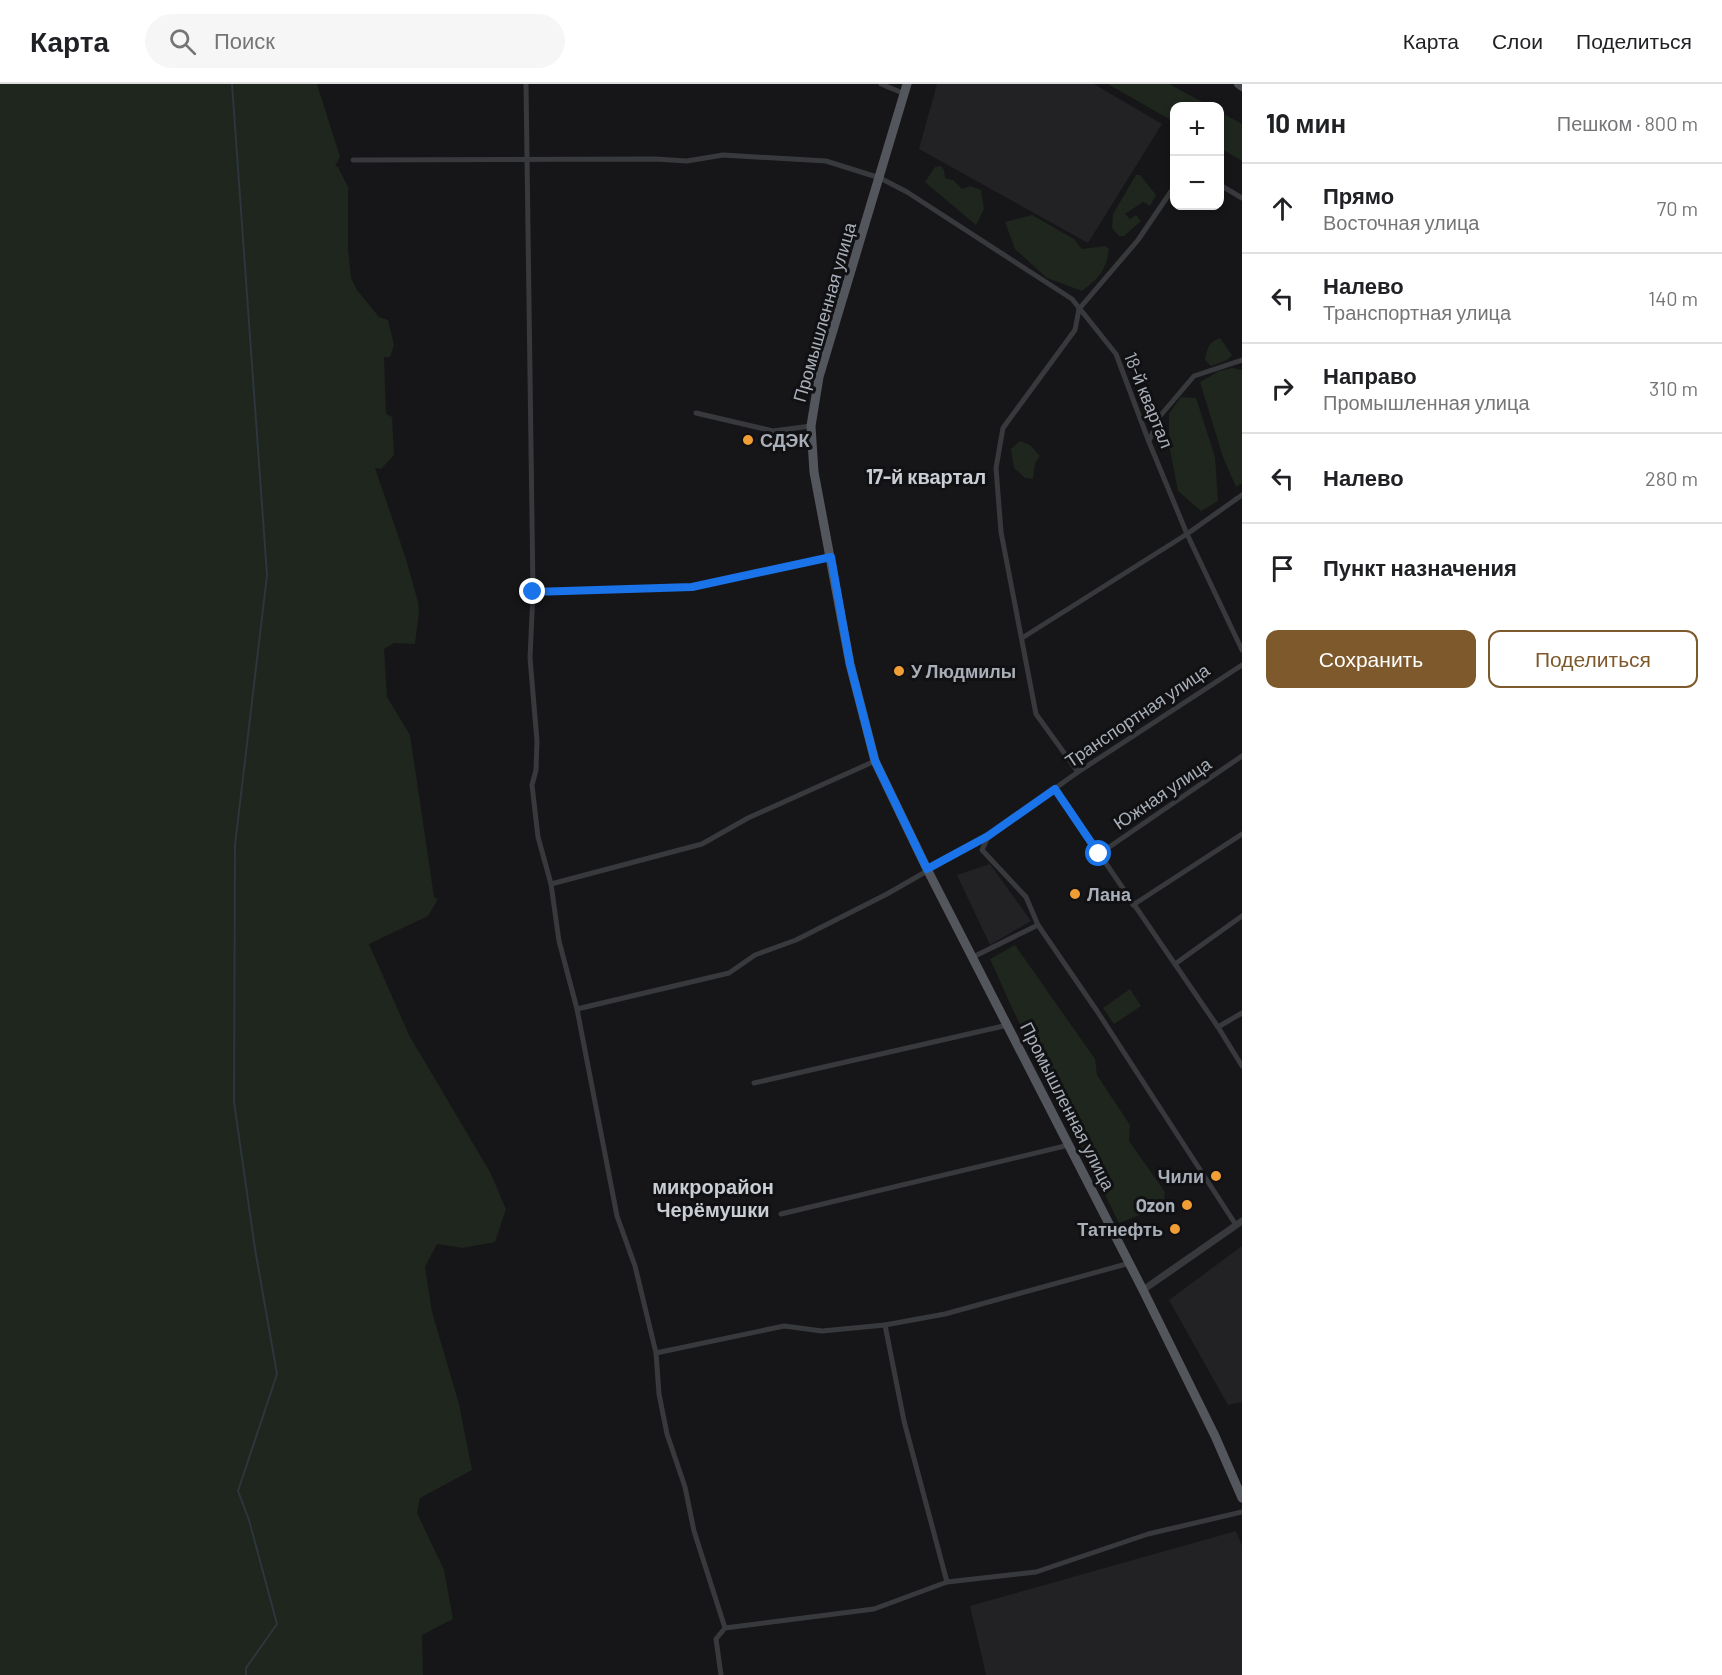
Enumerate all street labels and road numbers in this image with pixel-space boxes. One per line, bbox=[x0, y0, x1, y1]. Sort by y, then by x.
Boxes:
street label: Промышленная улица bbox=[788, 219, 860, 404]
street label: 18-й квартал bbox=[1120, 349, 1178, 451]
street label: Транспортная улица bbox=[1061, 658, 1214, 771]
street label: Южная улица bbox=[1109, 752, 1216, 834]
street label: Промышленная улица bbox=[1016, 1018, 1120, 1195]

